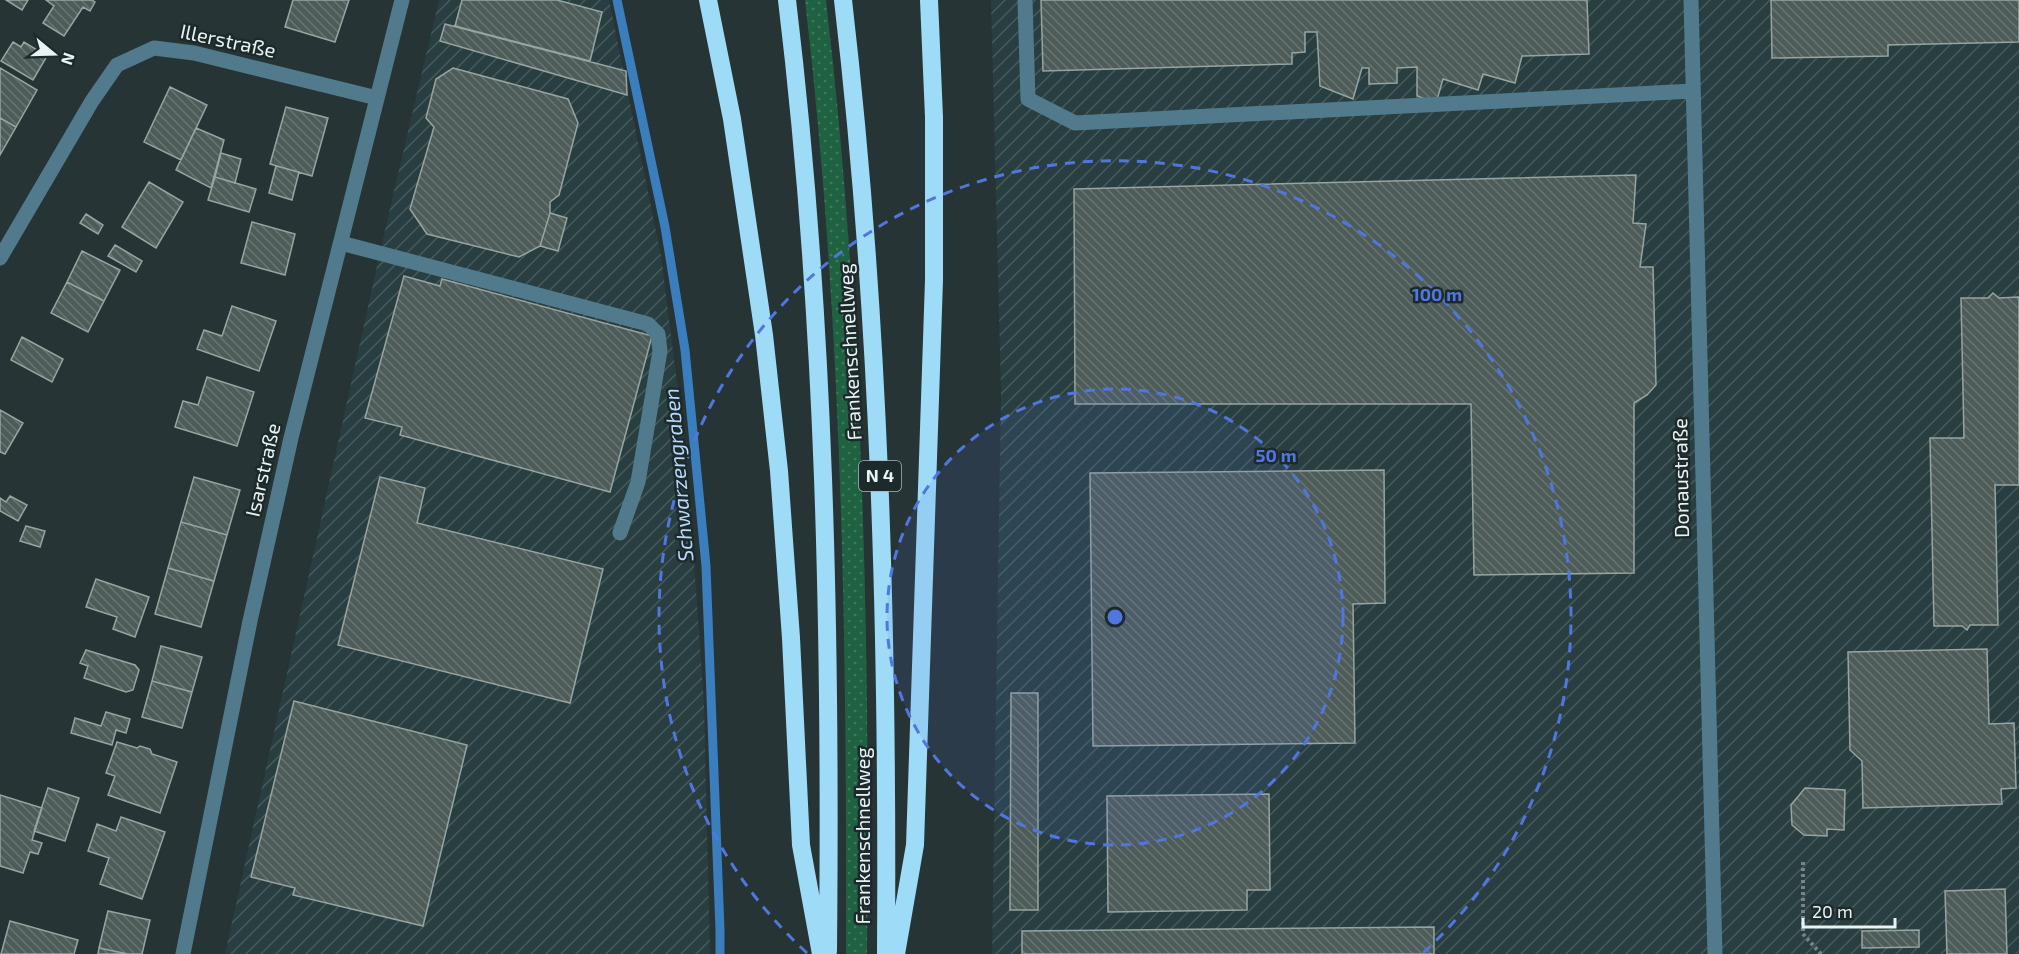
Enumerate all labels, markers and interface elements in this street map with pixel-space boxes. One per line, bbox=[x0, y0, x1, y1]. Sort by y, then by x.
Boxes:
street label: Illerstraße bbox=[178, 18, 278, 62]
north arrow bbox=[24, 24, 84, 84]
text: N bbox=[58, 50, 80, 68]
street label: Frankenschnellweg bbox=[832, 263, 866, 441]
text: 100 m bbox=[1412, 283, 1462, 305]
water label: Schwarzengraben bbox=[657, 387, 698, 563]
street label: Donaustraße bbox=[1667, 418, 1693, 538]
street label: Isarstraße bbox=[240, 421, 284, 519]
text: 50 m bbox=[1255, 444, 1297, 466]
road number: N 4 bbox=[859, 461, 901, 491]
centre of rings bbox=[1105, 607, 1125, 627]
street label: Frankenschnellweg bbox=[850, 747, 874, 925]
scale bar bbox=[1803, 891, 1894, 929]
text: 20 m bbox=[1812, 900, 1853, 922]

